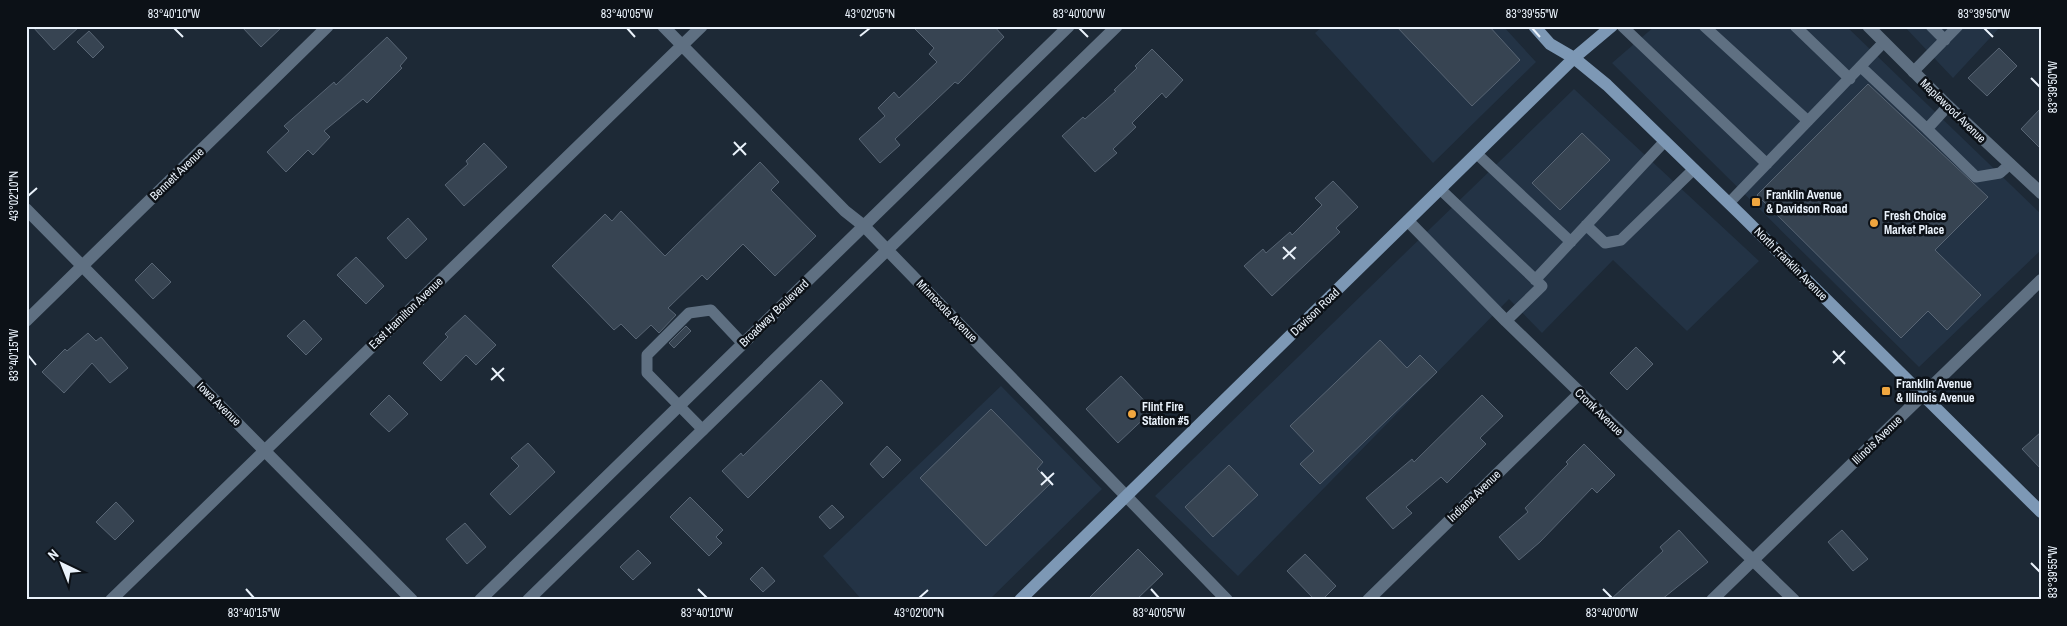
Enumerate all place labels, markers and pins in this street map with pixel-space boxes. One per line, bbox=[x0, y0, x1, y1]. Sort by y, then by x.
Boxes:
place label: Franklin Avenue & Davidson Road bbox=[1766, 187, 1847, 217]
marker: Franklin Avenue & Davidson Road bbox=[1750, 196, 1762, 208]
place label: Fresh Choice Market Place bbox=[1884, 208, 1947, 238]
marker: Fresh Choice Market Place bbox=[1868, 217, 1880, 229]
place label: Franklin Avenue & Illinois Avenue bbox=[1896, 376, 1975, 406]
marker: Franklin Avenue & Illinois Avenue bbox=[1880, 385, 1892, 397]
place label: Flint Fire Station #5 bbox=[1142, 399, 1190, 429]
marker: Flint Fire Station #5 bbox=[1126, 408, 1138, 420]

